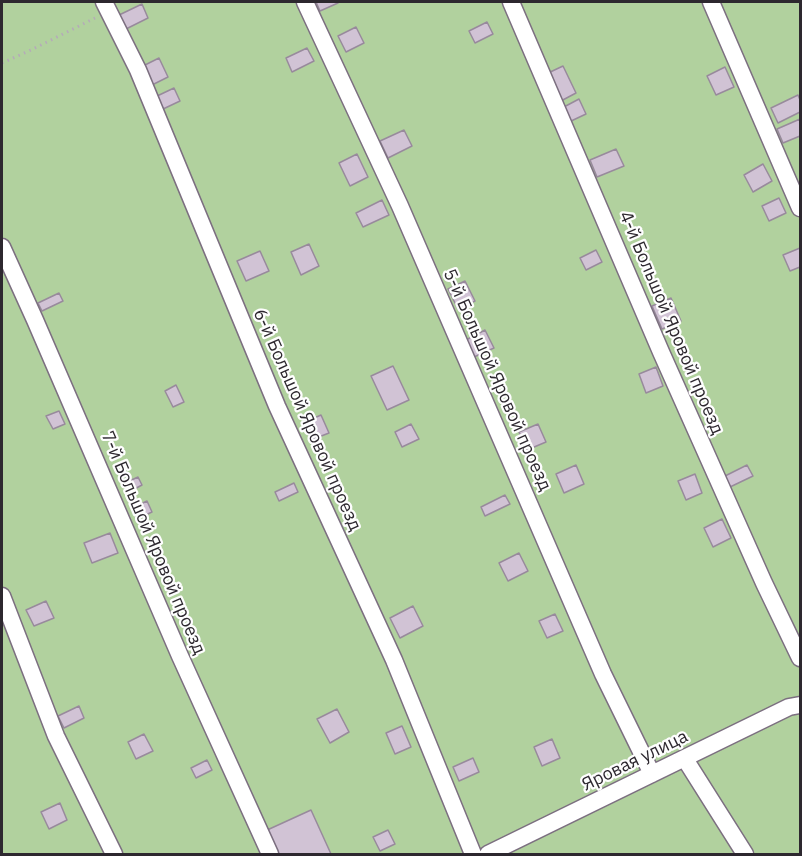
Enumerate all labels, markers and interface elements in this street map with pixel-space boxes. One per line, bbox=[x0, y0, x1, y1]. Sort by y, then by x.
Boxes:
street label: 4-й Большой Яровой проезд bbox=[614, 208, 728, 438]
street label: 5-й Большой Яровой проезд bbox=[438, 266, 556, 494]
street label: 6-й Большой Яровой проезд bbox=[248, 306, 366, 534]
street label: 7-й Большой Яровой проезд bbox=[96, 428, 210, 658]
street label: Яровая улица bbox=[578, 726, 692, 796]

